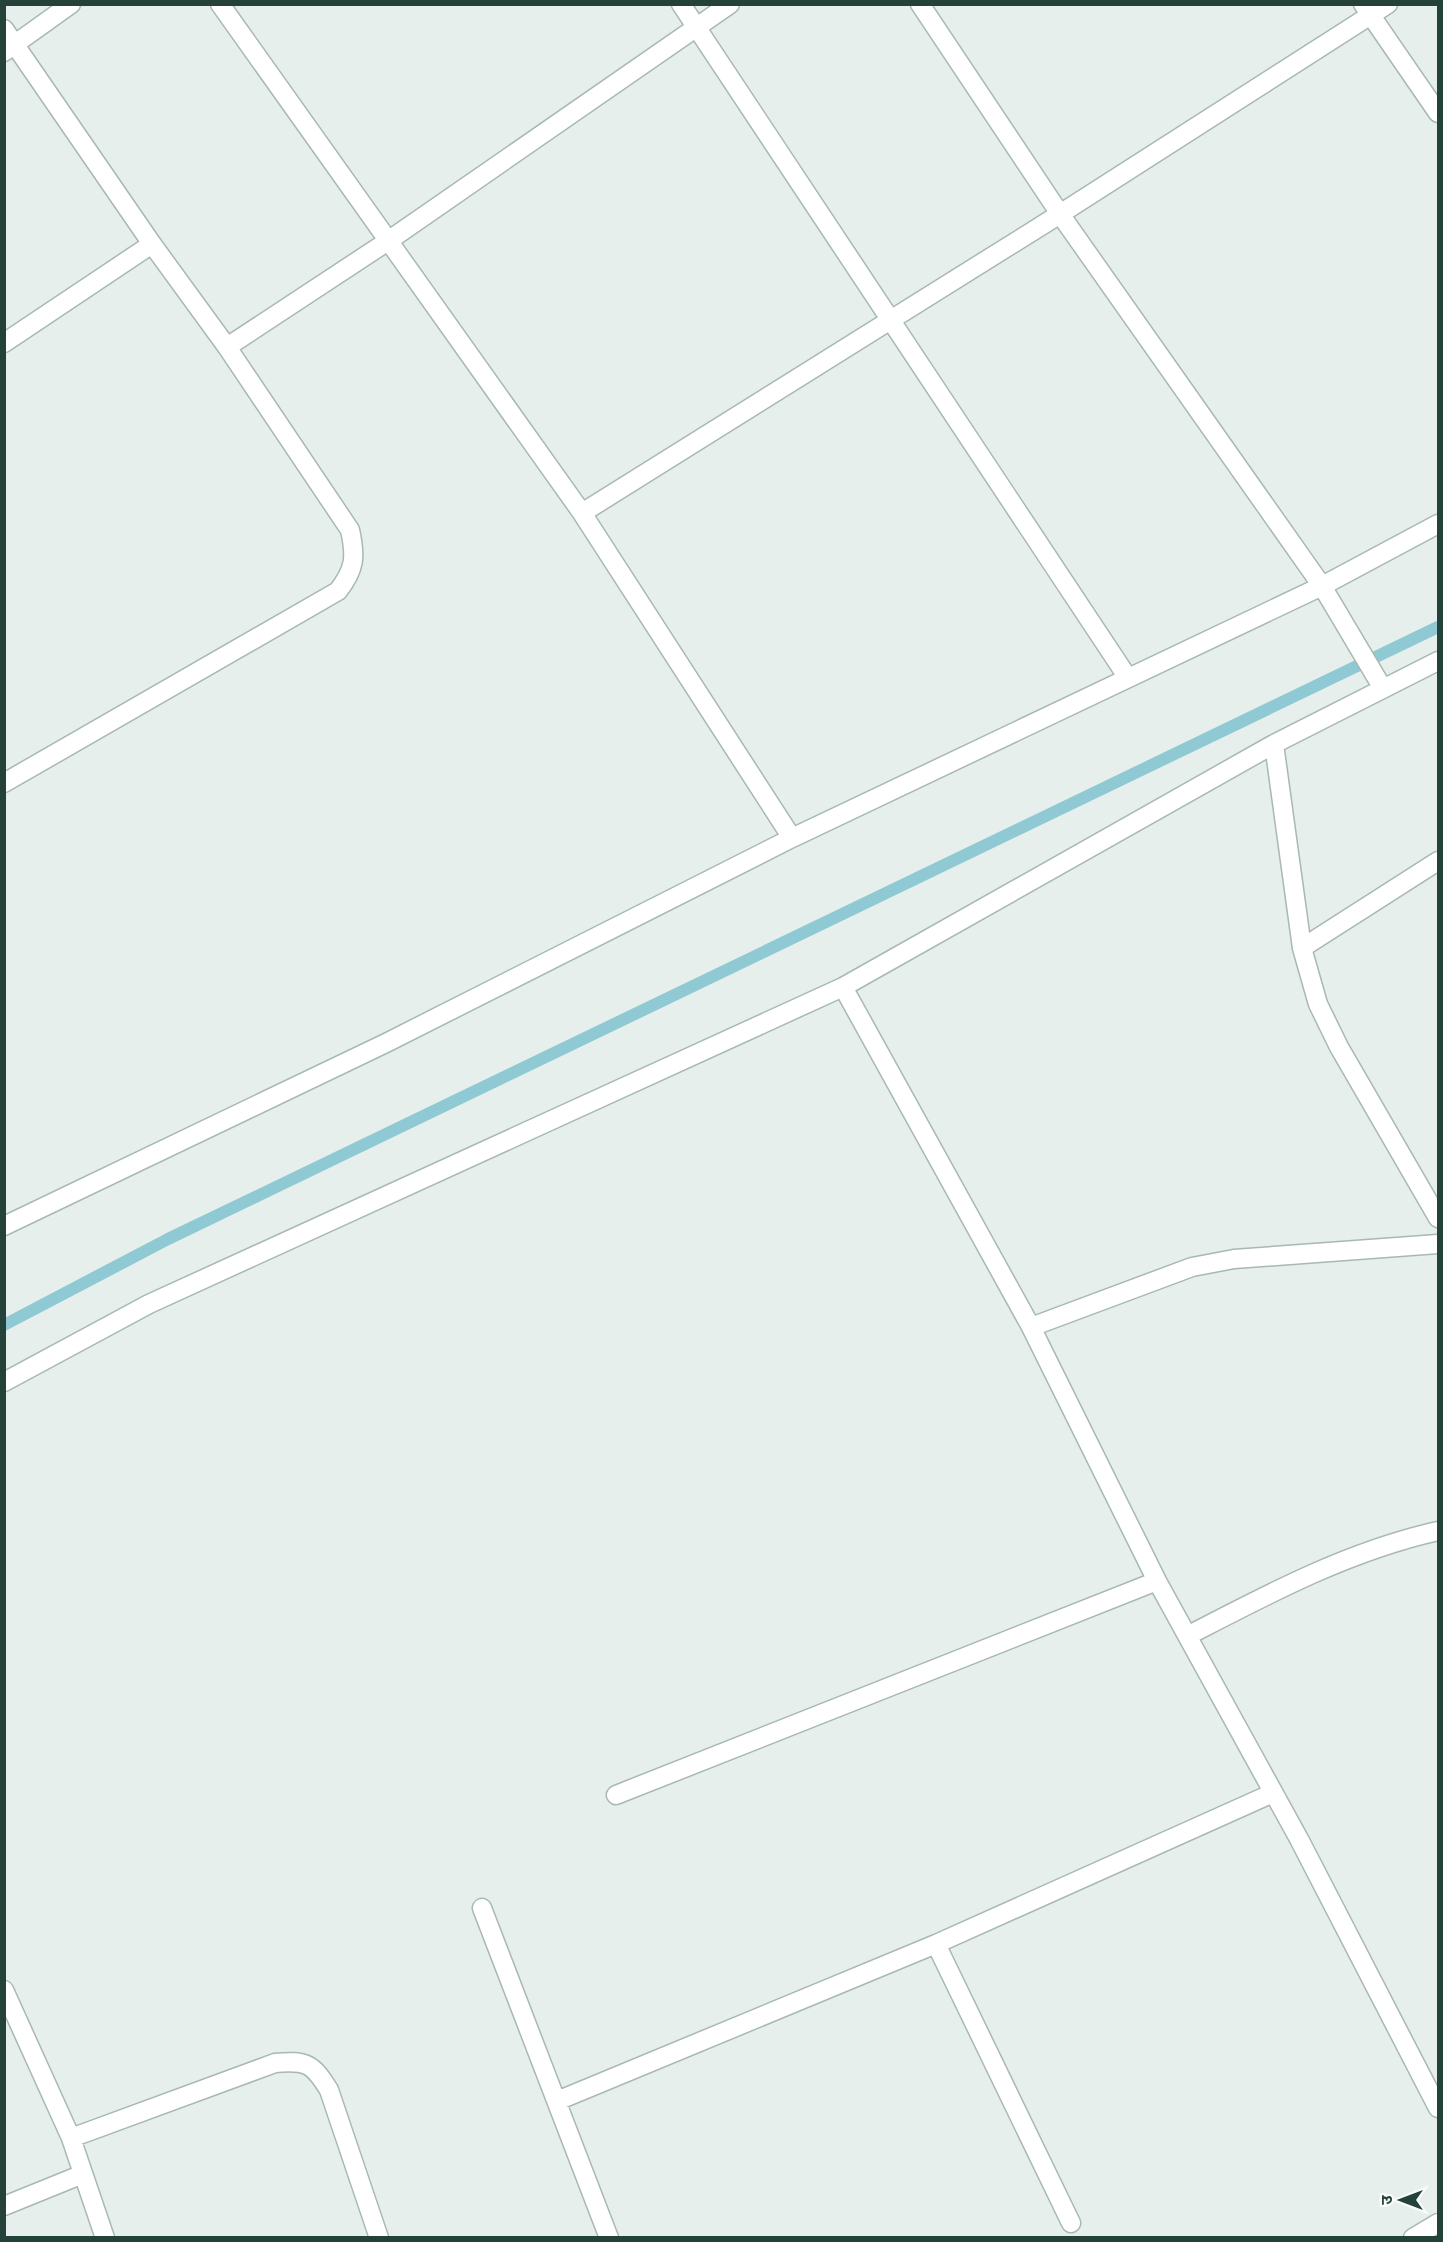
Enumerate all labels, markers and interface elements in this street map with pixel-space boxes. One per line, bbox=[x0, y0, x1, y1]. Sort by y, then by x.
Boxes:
north arrow bbox=[1371, 2170, 1431, 2230]
text: उ bbox=[1376, 2195, 1397, 2205]

